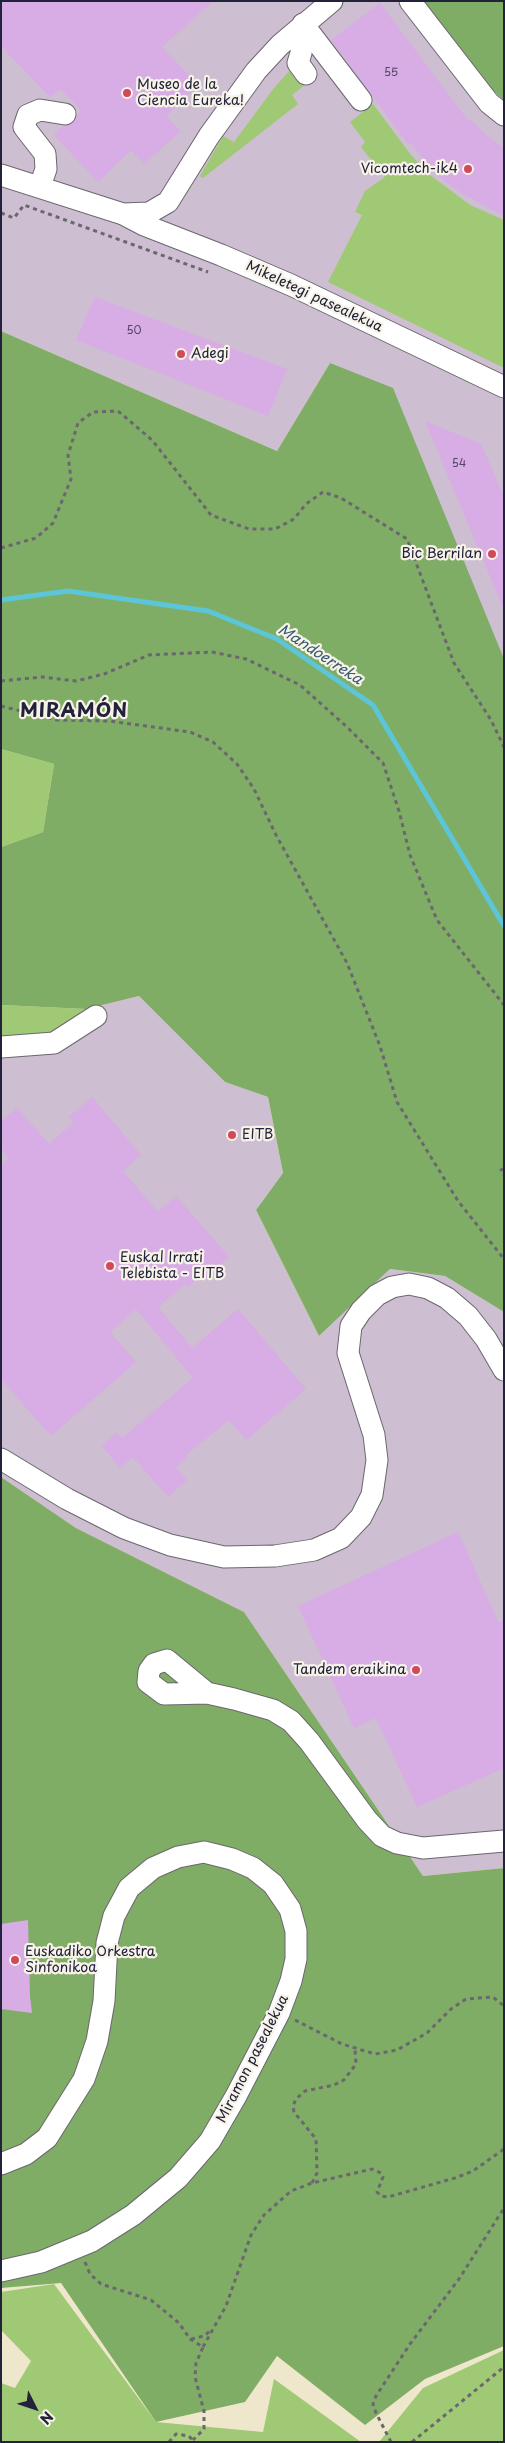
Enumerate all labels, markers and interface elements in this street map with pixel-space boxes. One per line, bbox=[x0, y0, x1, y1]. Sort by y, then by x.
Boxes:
house number: 55 bbox=[384, 66, 398, 80]
place label: Museo de la Ciencia Eureka! bbox=[137, 77, 244, 110]
marker: Museo de la Ciencia Eureka! bbox=[121, 87, 133, 99]
place label: Vicomtech-ik4 bbox=[361, 161, 458, 177]
marker: Vicomtech-ik4 bbox=[462, 163, 474, 175]
street label: Mikeletegi pasealekua bbox=[243, 258, 385, 336]
house number: 50 bbox=[126, 324, 142, 338]
place label: Adegi bbox=[191, 346, 229, 362]
marker: Adegi bbox=[175, 348, 187, 360]
house number: 54 bbox=[452, 457, 466, 471]
place label: Bic Berrilan bbox=[402, 546, 482, 562]
marker: Bic Berrilan bbox=[486, 548, 498, 560]
water label: Mandoerreka bbox=[274, 621, 366, 689]
district label: MIRAMÓN bbox=[20, 701, 128, 723]
place label: EITB bbox=[242, 1127, 273, 1143]
marker: EITB bbox=[226, 1129, 238, 1141]
place label: Euskal Irrati Telebista - EITB bbox=[120, 1250, 224, 1282]
marker: Euskal Irrati Telebista - EITB bbox=[104, 1260, 116, 1272]
place label: Tandem eraikina bbox=[293, 1662, 406, 1678]
marker: Tandem eraikina bbox=[410, 1664, 422, 1676]
place label: Euskadiko Orkestra Sinfonikoa bbox=[25, 1944, 155, 1976]
marker: Euskadiko Orkestra Sinfonikoa bbox=[9, 1954, 21, 1966]
street label: Miramon pasealekua bbox=[213, 1992, 293, 2126]
north arrow bbox=[10, 2383, 60, 2433]
text: N bbox=[35, 2407, 58, 2429]

